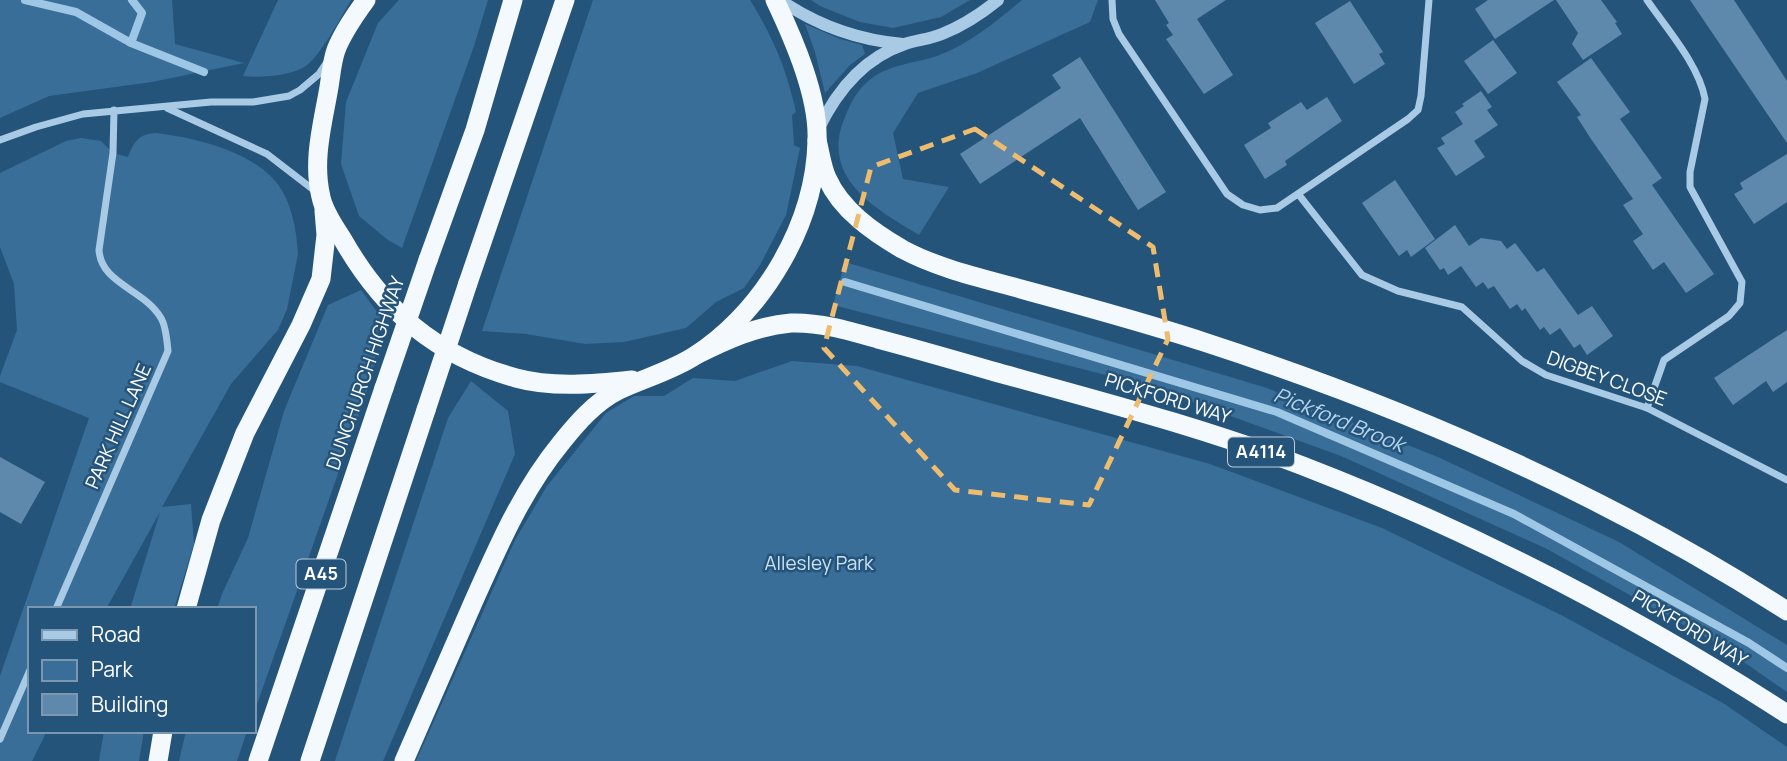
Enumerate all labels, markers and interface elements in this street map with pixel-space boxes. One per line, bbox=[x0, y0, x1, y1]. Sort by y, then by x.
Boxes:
street label: DUNCHURCH HIGHWAY bbox=[320, 272, 410, 473]
street label: DIGBEY CLOSE bbox=[1543, 344, 1671, 412]
street label: PARK HILL LANE bbox=[79, 359, 157, 493]
street label: PICKFORD WAY bbox=[1102, 366, 1235, 430]
water label: Pickford Brook bbox=[1270, 380, 1411, 459]
road number: A4114 bbox=[1228, 438, 1294, 466]
park label: Allesley Park bbox=[764, 550, 874, 576]
road number: A45 bbox=[296, 560, 346, 588]
street label: PICKFORD WAY bbox=[1627, 583, 1753, 673]
legend bbox=[28, 607, 256, 733]
text: Road bbox=[91, 620, 141, 648]
text: Park bbox=[91, 655, 133, 683]
text: Building bbox=[91, 690, 168, 718]

